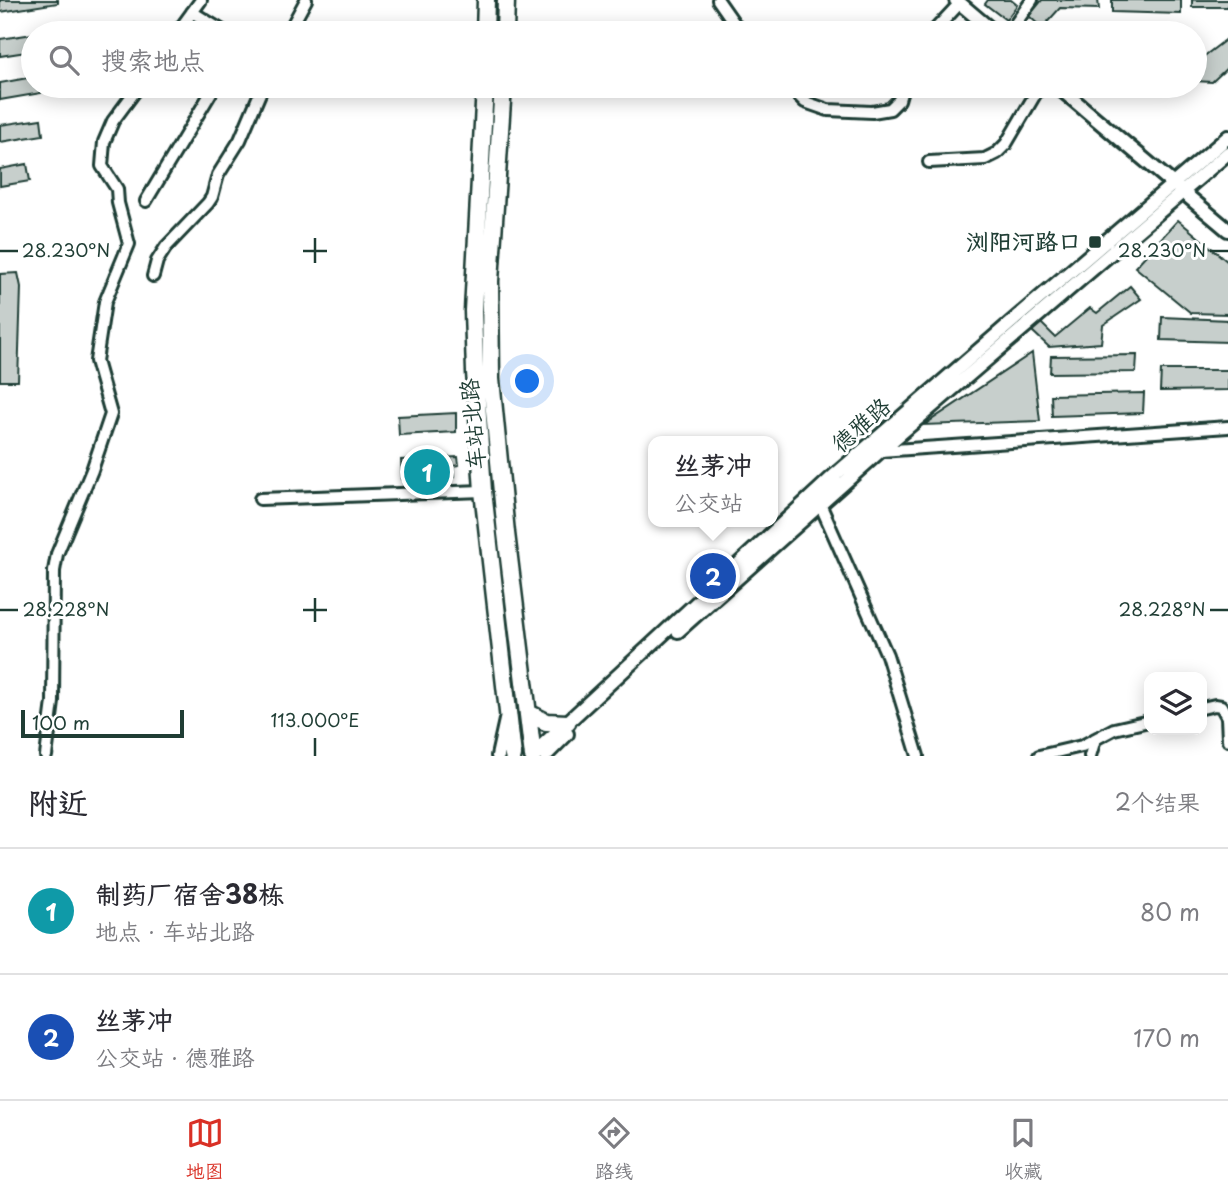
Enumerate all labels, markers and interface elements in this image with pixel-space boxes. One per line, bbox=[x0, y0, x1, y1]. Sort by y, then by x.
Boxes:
search box bbox=[21, 21, 1207, 98]
text: 搜索地点 bbox=[101, 40, 205, 79]
icon: search bbox=[45, 41, 83, 79]
place label: 浏阳河路口 bbox=[966, 223, 1081, 258]
marker: 浏阳河路口 bbox=[1087, 234, 1103, 250]
text: 28.230°N bbox=[22, 236, 110, 263]
text: 28.230°N bbox=[1118, 236, 1206, 263]
your location bbox=[510, 364, 544, 398]
street label: 车站北路 bbox=[450, 377, 493, 471]
street label: 德雅路 bbox=[822, 388, 898, 460]
popup bbox=[648, 436, 778, 527]
text: 丝茅冲 bbox=[674, 445, 752, 484]
pin: 1 bbox=[404, 446, 450, 498]
text: 公交站 bbox=[674, 484, 743, 519]
pin: 2 bbox=[690, 550, 736, 602]
text: 28.228°N bbox=[23, 595, 109, 622]
text: 28.228°N bbox=[1119, 595, 1205, 622]
map controls bbox=[1144, 672, 1207, 735]
button: layers bbox=[1144, 672, 1207, 735]
text: 113.000°E bbox=[271, 706, 359, 733]
scale bar bbox=[21, 707, 184, 739]
text: 100 m bbox=[32, 708, 90, 736]
text: 附近 bbox=[28, 779, 88, 824]
text: 2个结果 bbox=[1115, 784, 1200, 819]
text: 制药厂宿舍38栋 bbox=[95, 874, 284, 913]
text: 1 bbox=[46, 894, 57, 929]
text: 80 m bbox=[1140, 894, 1200, 929]
text: 地点 · 车站北路 bbox=[95, 913, 255, 948]
text: 丝茅冲 bbox=[95, 1000, 173, 1039]
text: 2 bbox=[43, 1020, 59, 1055]
text: 170 m bbox=[1133, 1020, 1200, 1055]
text: 公交站 · 德雅路 bbox=[95, 1039, 255, 1074]
tab: 地图 bbox=[186, 1114, 224, 1184]
tab: 路线 bbox=[595, 1114, 633, 1184]
tab: 收藏 bbox=[1004, 1114, 1042, 1184]

